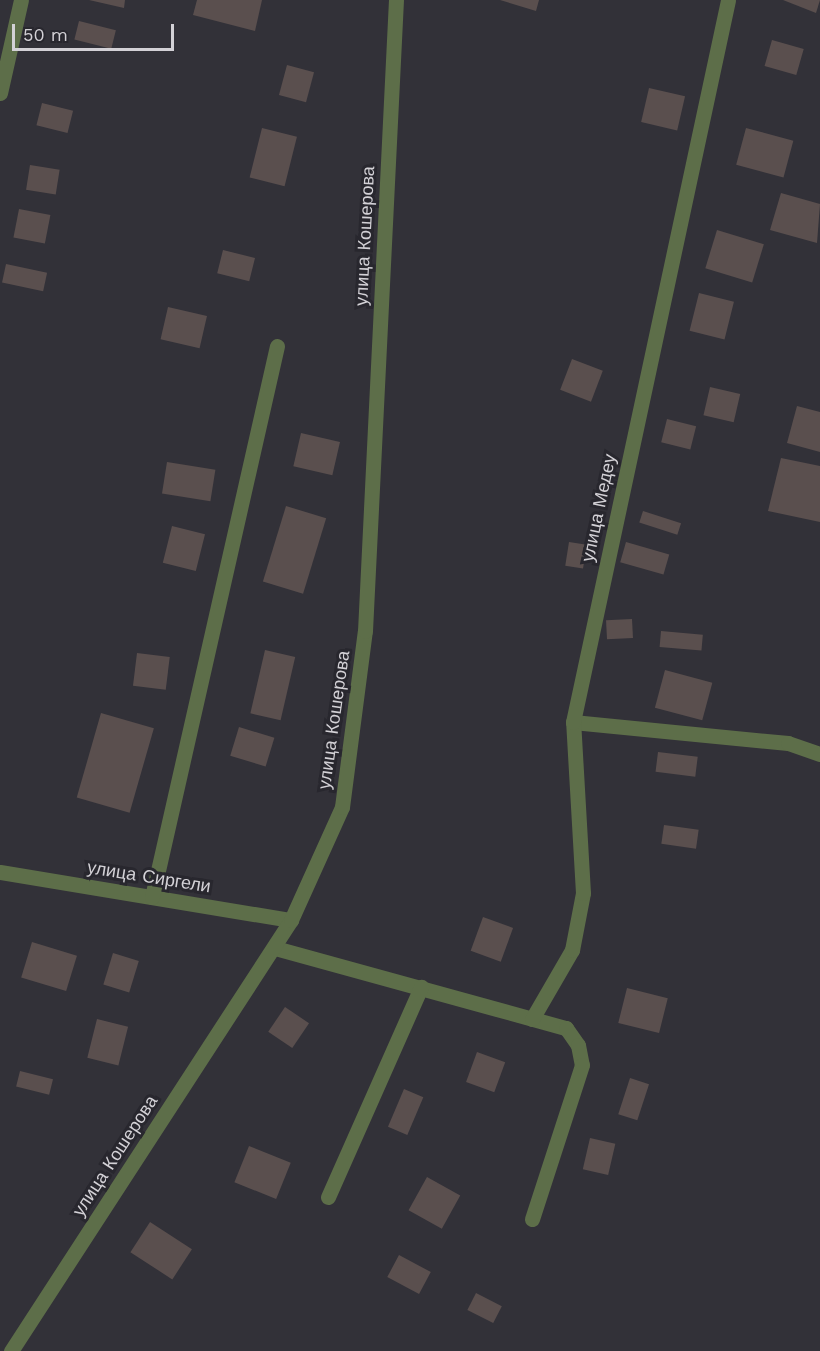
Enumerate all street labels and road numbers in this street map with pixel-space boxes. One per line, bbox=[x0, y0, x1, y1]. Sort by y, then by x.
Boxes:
street label: улица Кошерова bbox=[351, 166, 379, 306]
street label: улица Медеу bbox=[577, 452, 621, 564]
street label: улица Кошерова bbox=[314, 649, 354, 791]
street label: улица Сиргели bbox=[86, 857, 212, 897]
street label: улица Кошерова bbox=[68, 1091, 162, 1221]

